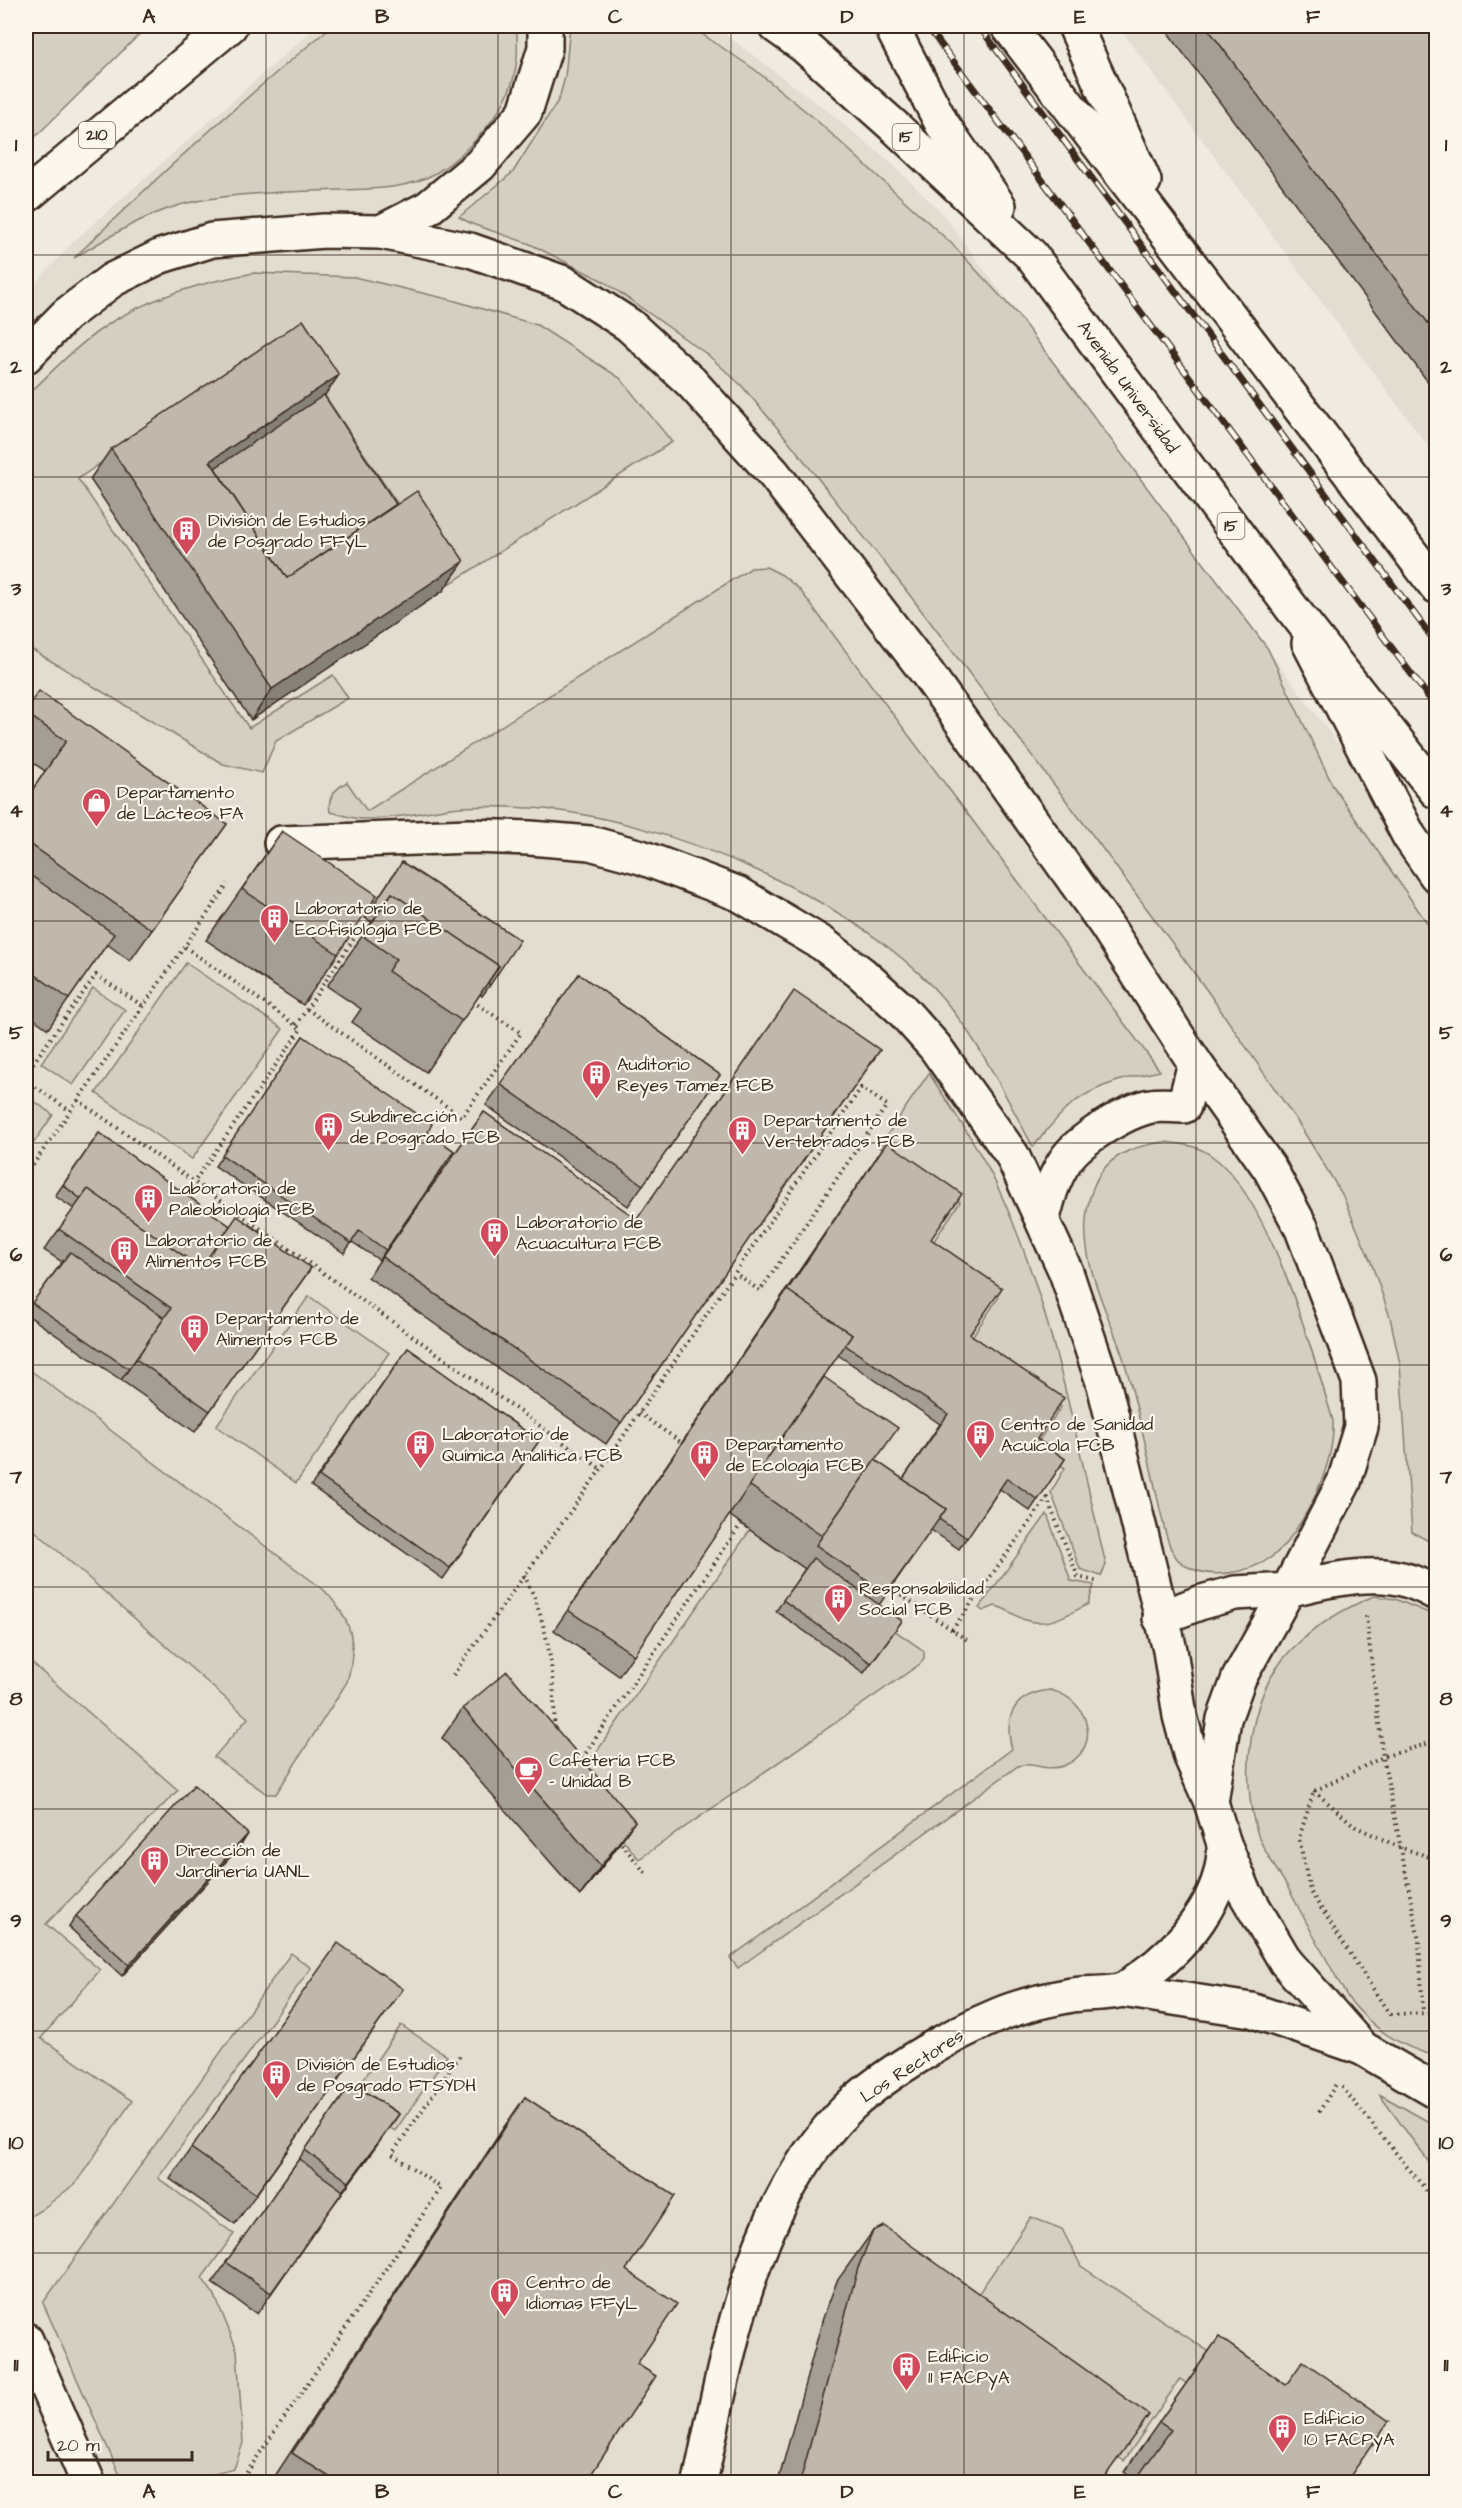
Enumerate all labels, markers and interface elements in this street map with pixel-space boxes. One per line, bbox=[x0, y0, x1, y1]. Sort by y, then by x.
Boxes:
text: A bbox=[143, 3, 156, 31]
text: B bbox=[375, 3, 390, 31]
text: C bbox=[608, 3, 623, 31]
text: D bbox=[841, 3, 854, 31]
text: E bbox=[1074, 3, 1086, 31]
text: F bbox=[1306, 3, 1321, 31]
road number: 210 bbox=[79, 122, 115, 148]
road number: 15 bbox=[892, 124, 920, 150]
text: 1 bbox=[15, 131, 18, 159]
text: 1 bbox=[1445, 131, 1448, 159]
street label: Avenida Universidad bbox=[1071, 316, 1185, 458]
text: 2 bbox=[9, 353, 22, 381]
text: 2 bbox=[1439, 353, 1452, 381]
place label: División de Estudios de Posgrado FFyL bbox=[208, 508, 368, 555]
road number: 15 bbox=[1218, 513, 1244, 539]
building icon: División de Estudios de Posgrado FFyL bbox=[171, 514, 203, 556]
text: 3 bbox=[10, 575, 22, 603]
text: 3 bbox=[1440, 575, 1452, 603]
place label: Departamento de Lácteos FA bbox=[117, 780, 244, 826]
shop icon: Departamento de Lácteos FA bbox=[80, 786, 112, 828]
text: 4 bbox=[9, 797, 23, 825]
text: 4 bbox=[1439, 797, 1453, 825]
place label: Laboratorio de Ecofisiología FCB bbox=[295, 896, 442, 943]
building icon: Laboratorio de Ecofisiología FCB bbox=[258, 902, 290, 944]
text: 5 bbox=[9, 1019, 24, 1047]
text: 5 bbox=[1439, 1019, 1454, 1047]
place label: Auditorio Reyes Tamez FCB bbox=[617, 1052, 774, 1099]
building icon: Auditorio Reyes Tamez FCB bbox=[580, 1058, 612, 1100]
place label: Subdirección de Posgrado FCB bbox=[350, 1104, 500, 1151]
place label: Departamento de Vertebrados FCB bbox=[764, 1108, 915, 1154]
building icon: Subdirección de Posgrado FCB bbox=[313, 1110, 345, 1152]
building icon: Departamento de Vertebrados FCB bbox=[727, 1114, 759, 1156]
place label: Laboratorio de Paleobiología FCB bbox=[169, 1176, 315, 1223]
building icon: Laboratorio de Paleobiología FCB bbox=[132, 1182, 164, 1224]
place label: Laboratorio de Acuacultura FCB bbox=[516, 1210, 662, 1256]
building icon: Laboratorio de Acuacultura FCB bbox=[479, 1216, 511, 1258]
place label: Laboratorio de Alimentos FCB bbox=[145, 1228, 273, 1274]
building icon: Laboratorio de Alimentos FCB bbox=[108, 1234, 140, 1276]
text: 6 bbox=[10, 1241, 23, 1269]
text: 6 bbox=[1440, 1241, 1453, 1269]
place label: Departamento de Alimentos FCB bbox=[216, 1306, 360, 1352]
building icon: Departamento de Alimentos FCB bbox=[179, 1312, 211, 1354]
place label: Centro de Sanidad Acuícola FCB bbox=[1001, 1412, 1153, 1458]
building icon: Centro de Sanidad Acuícola FCB bbox=[964, 1418, 996, 1460]
place label: Laboratorio de Química Analítica FCB bbox=[442, 1422, 622, 1468]
building icon: Laboratorio de Química Analítica FCB bbox=[405, 1428, 437, 1470]
place label: Departamento de Ecología FCB bbox=[726, 1432, 864, 1479]
building icon: Departamento de Ecología FCB bbox=[689, 1438, 721, 1480]
text: 7 bbox=[9, 1463, 23, 1491]
text: 7 bbox=[1439, 1463, 1453, 1491]
place label: Responsabilidad Social FCB bbox=[859, 1576, 984, 1622]
building icon: Responsabilidad Social FCB bbox=[822, 1582, 854, 1624]
text: 8 bbox=[10, 1685, 23, 1713]
text: 8 bbox=[1440, 1685, 1453, 1713]
place label: Cafetería FCB - Unidad B bbox=[549, 1748, 676, 1794]
cafe icon: Cafetería FCB - Unidad B bbox=[512, 1754, 544, 1796]
place label: Dirección de Jardinería UANL bbox=[176, 1838, 310, 1884]
building icon: Dirección de Jardinería UANL bbox=[139, 1844, 171, 1886]
text: 9 bbox=[10, 1907, 22, 1935]
text: 9 bbox=[1440, 1907, 1452, 1935]
street label: Los Rectores bbox=[855, 2023, 969, 2109]
place label: División de Estudios de Posgrado FTSYDH bbox=[297, 2052, 476, 2099]
building icon: División de Estudios de Posgrado FTSYDH bbox=[260, 2058, 292, 2100]
text: 10 bbox=[8, 2129, 24, 2157]
text: 10 bbox=[1438, 2129, 1454, 2157]
place label: Centro de Idiomas FFyL bbox=[526, 2270, 638, 2317]
building icon: Centro de Idiomas FFyL bbox=[489, 2276, 521, 2318]
place label: Edificio 11 FACPyA bbox=[928, 2344, 1010, 2391]
building icon: Edificio 11 FACPyA bbox=[891, 2350, 923, 2392]
text: 11 bbox=[13, 2351, 19, 2379]
text: 11 bbox=[1443, 2351, 1449, 2379]
place label: Edificio 10 FACPyA bbox=[1304, 2406, 1395, 2453]
building icon: Edificio 10 FACPyA bbox=[1267, 2412, 1299, 2454]
scale bar bbox=[48, 2424, 192, 2462]
text: 20 m bbox=[57, 2433, 100, 2458]
text: A bbox=[143, 2478, 156, 2506]
text: B bbox=[375, 2478, 390, 2506]
text: C bbox=[608, 2478, 623, 2506]
text: D bbox=[841, 2478, 854, 2506]
text: E bbox=[1074, 2478, 1086, 2506]
text: F bbox=[1306, 2478, 1321, 2506]

